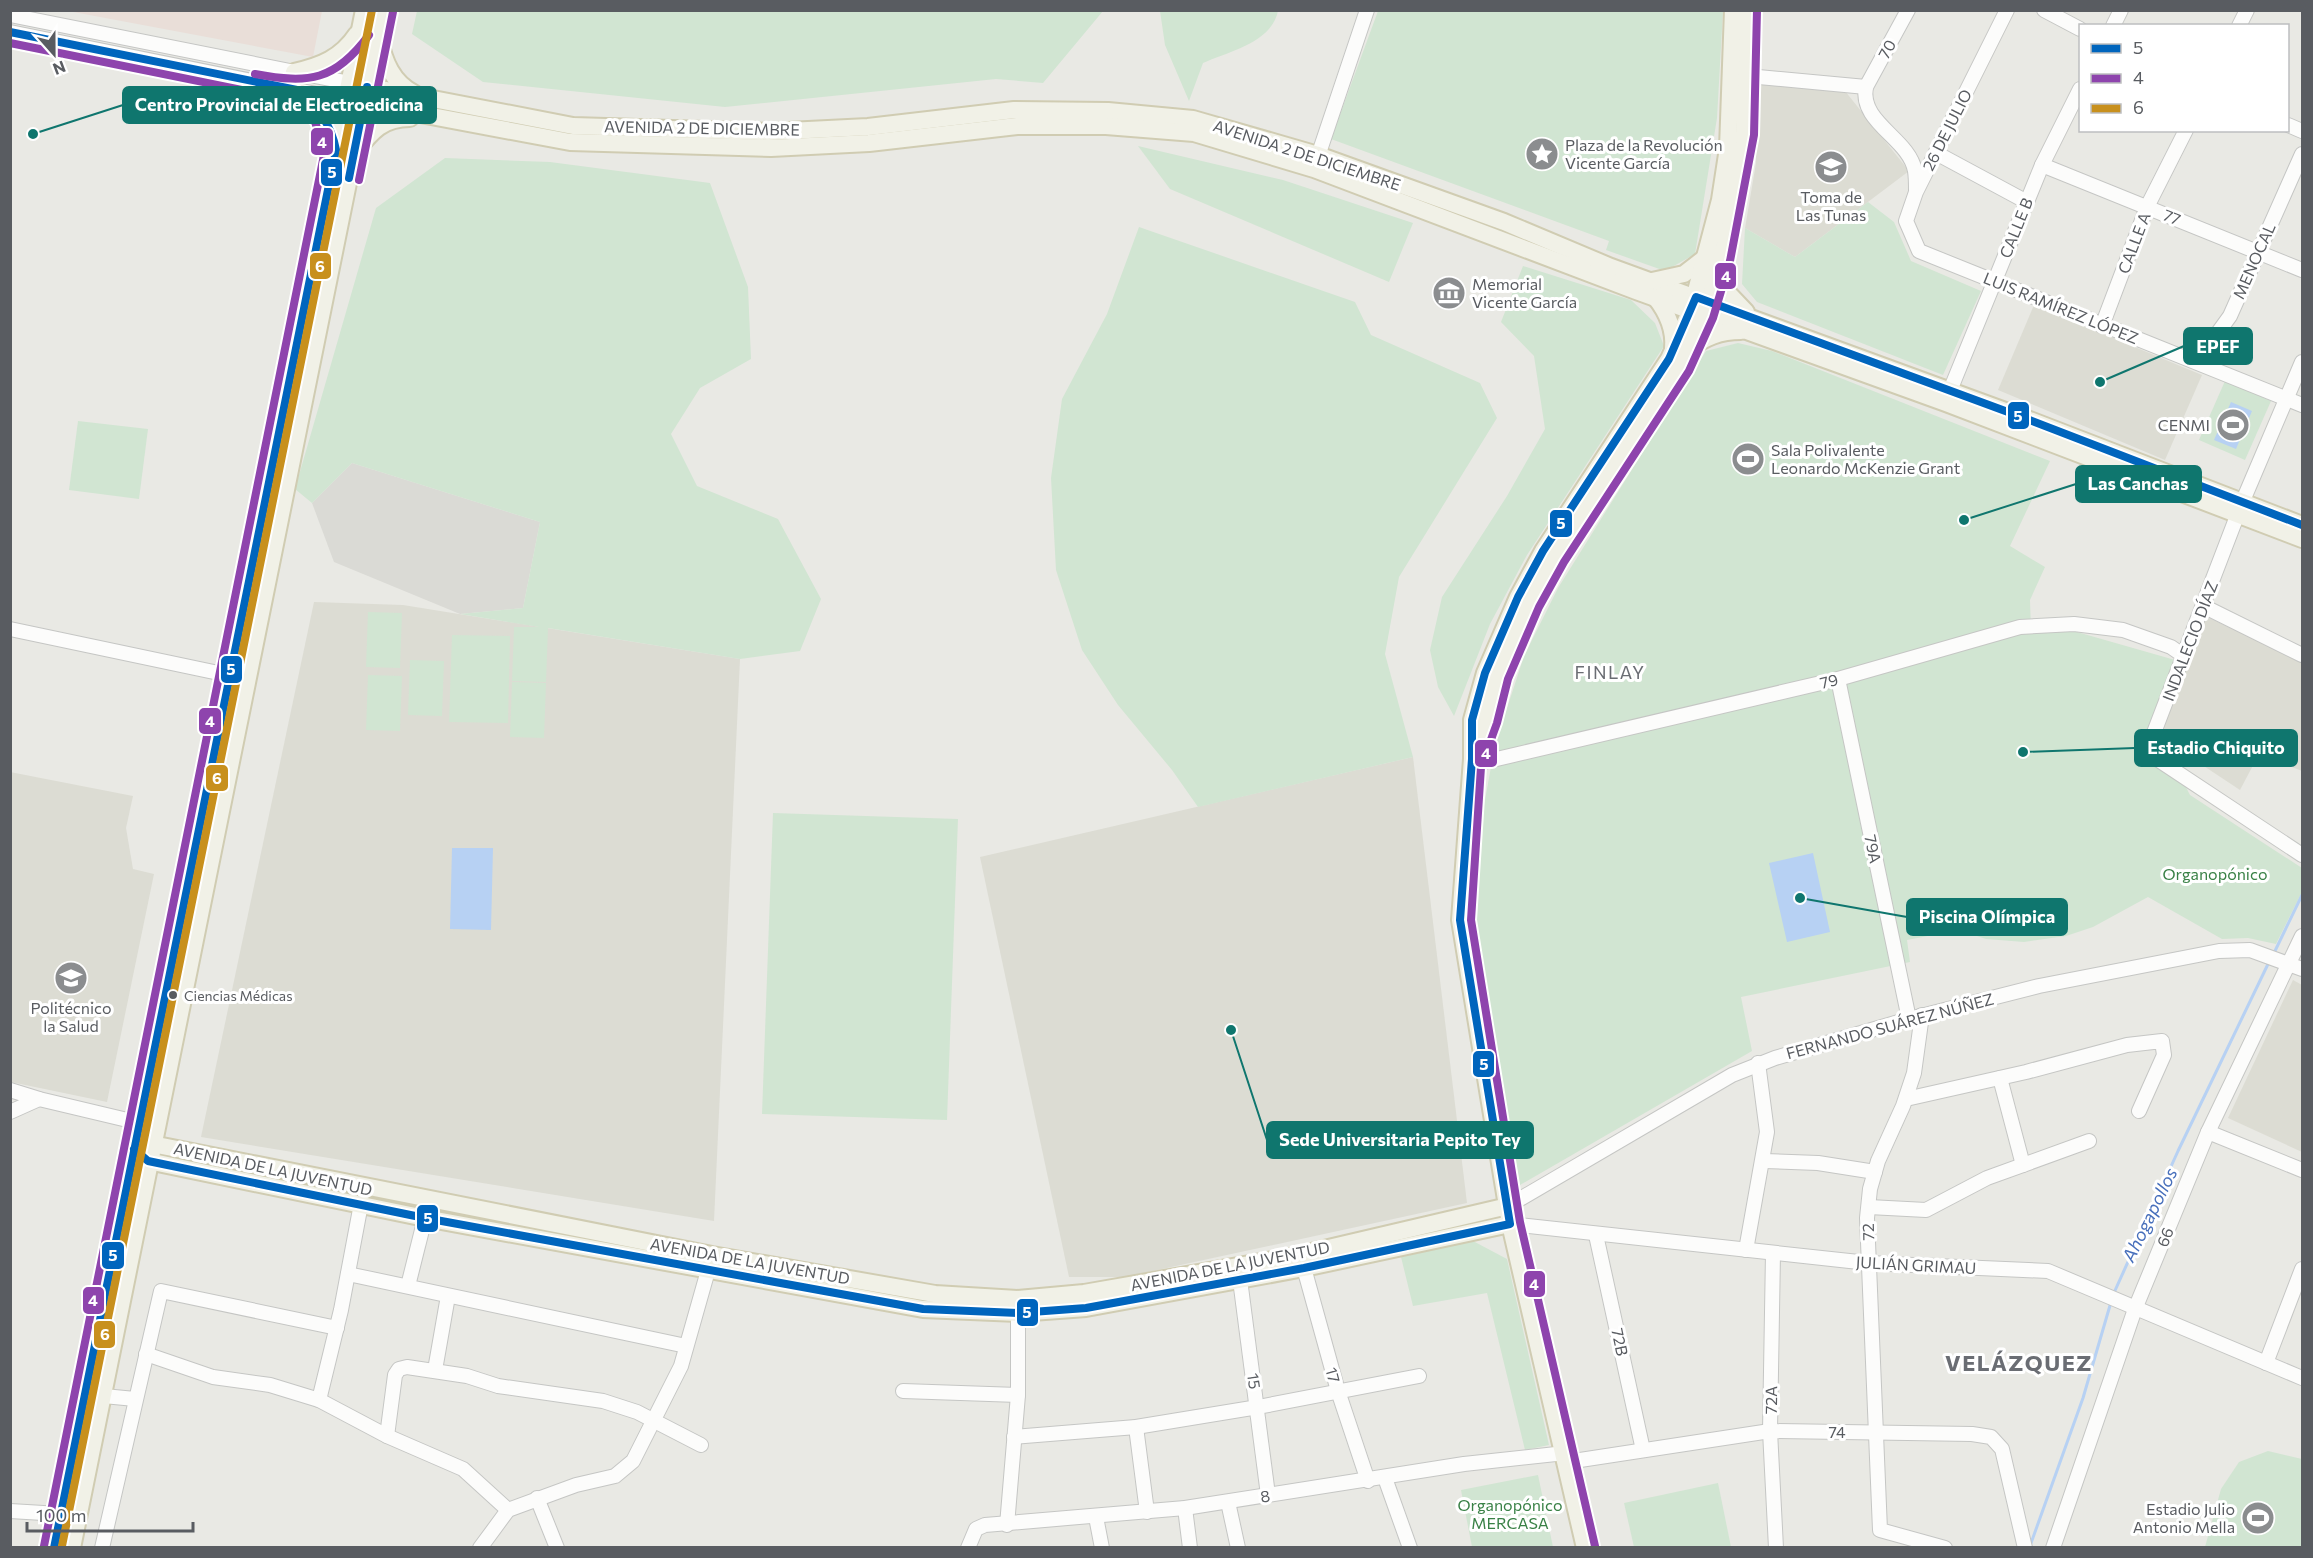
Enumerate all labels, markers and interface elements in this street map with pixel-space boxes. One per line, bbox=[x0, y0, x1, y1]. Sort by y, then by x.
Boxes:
north arrow bbox=[24, 24, 84, 84]
legend bbox=[2079, 24, 2289, 132]
street label: 70 bbox=[1874, 36, 1899, 62]
text: 5 bbox=[2133, 36, 2143, 58]
text: N bbox=[51, 57, 69, 79]
text: 4 bbox=[2133, 66, 2144, 88]
street label: 26 DE JULIO bbox=[1918, 86, 1975, 174]
callout: Centro Provincial de Electroedicina bbox=[123, 87, 436, 123]
text: Centro Provincial de Electroedicina bbox=[135, 93, 423, 115]
text: 6 bbox=[2133, 96, 2144, 118]
street label: AVENIDA 2 DE DICIEMBRE bbox=[1211, 115, 1403, 194]
street label: AVENIDA 2 DE DICIEMBRE bbox=[604, 116, 800, 139]
line badge: 4 bbox=[310, 127, 334, 156]
text: 4 bbox=[317, 132, 327, 151]
place label: Plaza de la Revolución Vicente García bbox=[1565, 135, 1723, 172]
place icon: Plaza de la Revolución Vicente García bbox=[1524, 136, 1560, 172]
school or university icon: Toma de Las Tunas bbox=[1813, 149, 1849, 185]
line badge: 5 bbox=[320, 158, 343, 187]
text: 5 bbox=[327, 162, 337, 181]
place label: Toma de Las Tunas bbox=[1796, 187, 1866, 224]
street label: CALLE B bbox=[1995, 195, 2036, 261]
street label: 77 bbox=[2161, 205, 2184, 229]
street label: CALLE A bbox=[2113, 210, 2154, 276]
street label: MENOCAL bbox=[2228, 220, 2279, 302]
line badge: 6 bbox=[309, 252, 332, 280]
text: 6 bbox=[315, 256, 325, 275]
line badge: 4 bbox=[1714, 262, 1737, 290]
text: 4 bbox=[1721, 266, 1731, 285]
street label: LUIS RAMÍREZ LÓPEZ bbox=[1981, 268, 2141, 347]
place label: Memorial Vicente García bbox=[1472, 274, 1577, 311]
museum icon: Memorial Vicente García bbox=[1431, 275, 1467, 311]
callout: EPEF bbox=[2184, 328, 2252, 364]
text: EPEF bbox=[2196, 335, 2240, 357]
line badge: 5 bbox=[2007, 401, 2030, 430]
text: 5 bbox=[2013, 406, 2023, 425]
sports icon: CENMI bbox=[2215, 407, 2251, 443]
place label: CENMI bbox=[2158, 415, 2210, 434]
place label: Sala Polivalente Leonardo McKenzie Grant bbox=[1771, 440, 1961, 477]
sports icon: Sala Polivalente Leonardo McKenzie Grant bbox=[1730, 441, 1766, 477]
callout: Las Canchas bbox=[2076, 466, 2201, 502]
text: Las Canchas bbox=[2088, 472, 2188, 494]
line badge: 5 bbox=[1549, 509, 1573, 538]
text: 5 bbox=[1556, 513, 1566, 532]
street label: INDALECIO DÍAZ bbox=[2158, 578, 2221, 704]
line badge: 5 bbox=[220, 655, 243, 684]
text: 5 bbox=[226, 659, 236, 678]
district label: FINLAY bbox=[1575, 661, 1645, 683]
street label: 79 bbox=[1818, 669, 1840, 692]
line badge: 4 bbox=[198, 707, 222, 735]
text: 4 bbox=[205, 711, 215, 730]
callout: Estadio Chiquito bbox=[2135, 730, 2297, 766]
text: Estadio Chiquito bbox=[2147, 736, 2285, 758]
line badge: 4 bbox=[1474, 739, 1498, 768]
text: 4 bbox=[1481, 743, 1491, 762]
line badge: 6 bbox=[205, 764, 229, 792]
text: 6 bbox=[212, 768, 222, 787]
street label: 79A bbox=[1861, 833, 1886, 865]
park label: Organopónico bbox=[2163, 864, 2267, 883]
callout: Piscina Olímpica bbox=[1907, 899, 2067, 935]
text: Piscina Olímpica bbox=[1919, 905, 2055, 927]
school or university icon: Politécnico la Salud bbox=[53, 960, 89, 996]
place label: Ciencias Médicas bbox=[184, 987, 293, 1004]
marker: Ciencias Médicas bbox=[167, 989, 179, 1001]
street label: FERNANDO SUÁREZ NÚÑEZ bbox=[1784, 989, 1996, 1062]
place label: Politécnico la Salud bbox=[30, 998, 112, 1035]
line badge: 5 bbox=[1472, 1050, 1495, 1078]
text: 5 bbox=[1479, 1054, 1489, 1073]
callout: Sede Universitaria Pepito Tey bbox=[1267, 1122, 1533, 1158]
text: Sede Universitaria Pepito Tey bbox=[1279, 1128, 1521, 1150]
street label: AVENIDA DE LA JUVENTUD bbox=[172, 1138, 374, 1199]
water label: Ahogapollos bbox=[2116, 1164, 2181, 1266]
line badge: 5 bbox=[416, 1204, 439, 1233]
text: 5 bbox=[423, 1208, 433, 1227]
street label: 72 bbox=[1858, 1223, 1877, 1241]
street label: 66 bbox=[2152, 1224, 2177, 1249]
street label: AVENIDA DE LA JUVENTUD bbox=[649, 1234, 851, 1287]
street label: AVENIDA DE LA JUVENTUD bbox=[1129, 1237, 1331, 1294]
line badge: 5 bbox=[101, 1241, 125, 1270]
text: 5 bbox=[108, 1245, 118, 1264]
street label: JULIÁN GRIMAU bbox=[1855, 1252, 1977, 1277]
line badge: 4 bbox=[1523, 1270, 1546, 1298]
text: 4 bbox=[1529, 1274, 1539, 1293]
line badge: 4 bbox=[82, 1286, 105, 1315]
text: 4 bbox=[88, 1290, 98, 1309]
line badge: 5 bbox=[1016, 1298, 1039, 1327]
text: 5 bbox=[1022, 1302, 1032, 1321]
line badge: 6 bbox=[93, 1320, 116, 1349]
text: 6 bbox=[100, 1324, 110, 1343]
street label: 72B bbox=[1608, 1326, 1633, 1357]
district label: VELÁZQUEZ bbox=[1945, 1349, 2093, 1376]
street label: 17 bbox=[1322, 1365, 1345, 1385]
street label: 15 bbox=[1244, 1372, 1265, 1390]
street label: 72A bbox=[1761, 1386, 1780, 1414]
street label: 74 bbox=[1828, 1422, 1846, 1441]
street label: 8 bbox=[1259, 1485, 1271, 1506]
scale bar bbox=[27, 1495, 194, 1533]
park label: Organopónico MERCASA bbox=[1458, 1495, 1562, 1532]
place label: Estadio Julio Antonio Mella bbox=[2133, 1499, 2235, 1536]
sports icon: Estadio Julio Antonio Mella bbox=[2240, 1500, 2276, 1536]
text: 100 m bbox=[36, 1504, 86, 1526]

